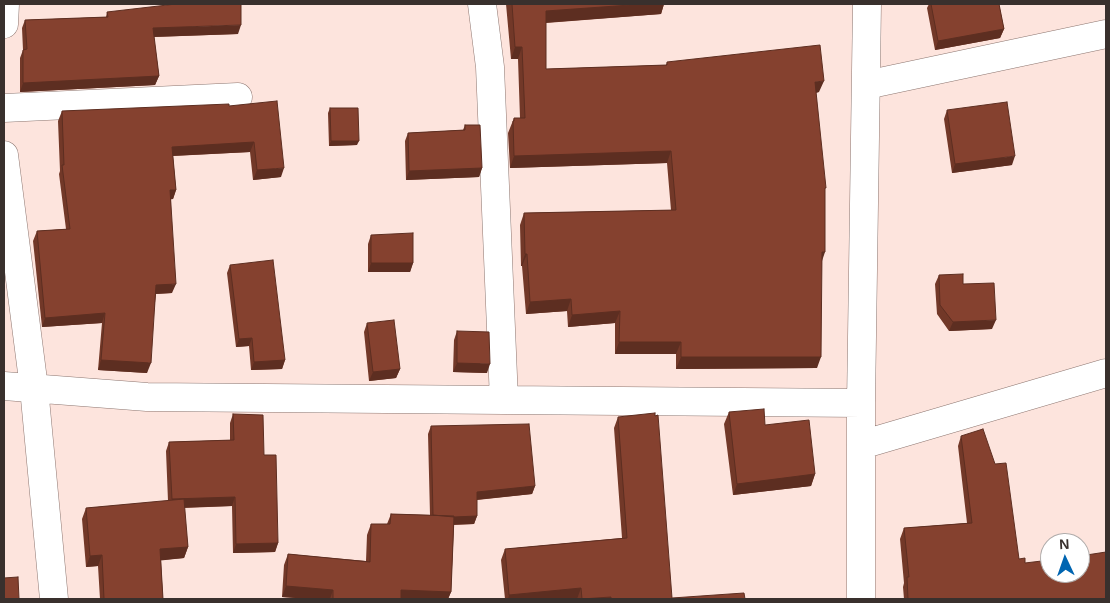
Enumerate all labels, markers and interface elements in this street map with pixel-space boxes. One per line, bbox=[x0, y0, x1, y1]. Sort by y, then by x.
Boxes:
north arrow bbox=[1040, 533, 1090, 583]
text: N bbox=[1059, 536, 1070, 552]

